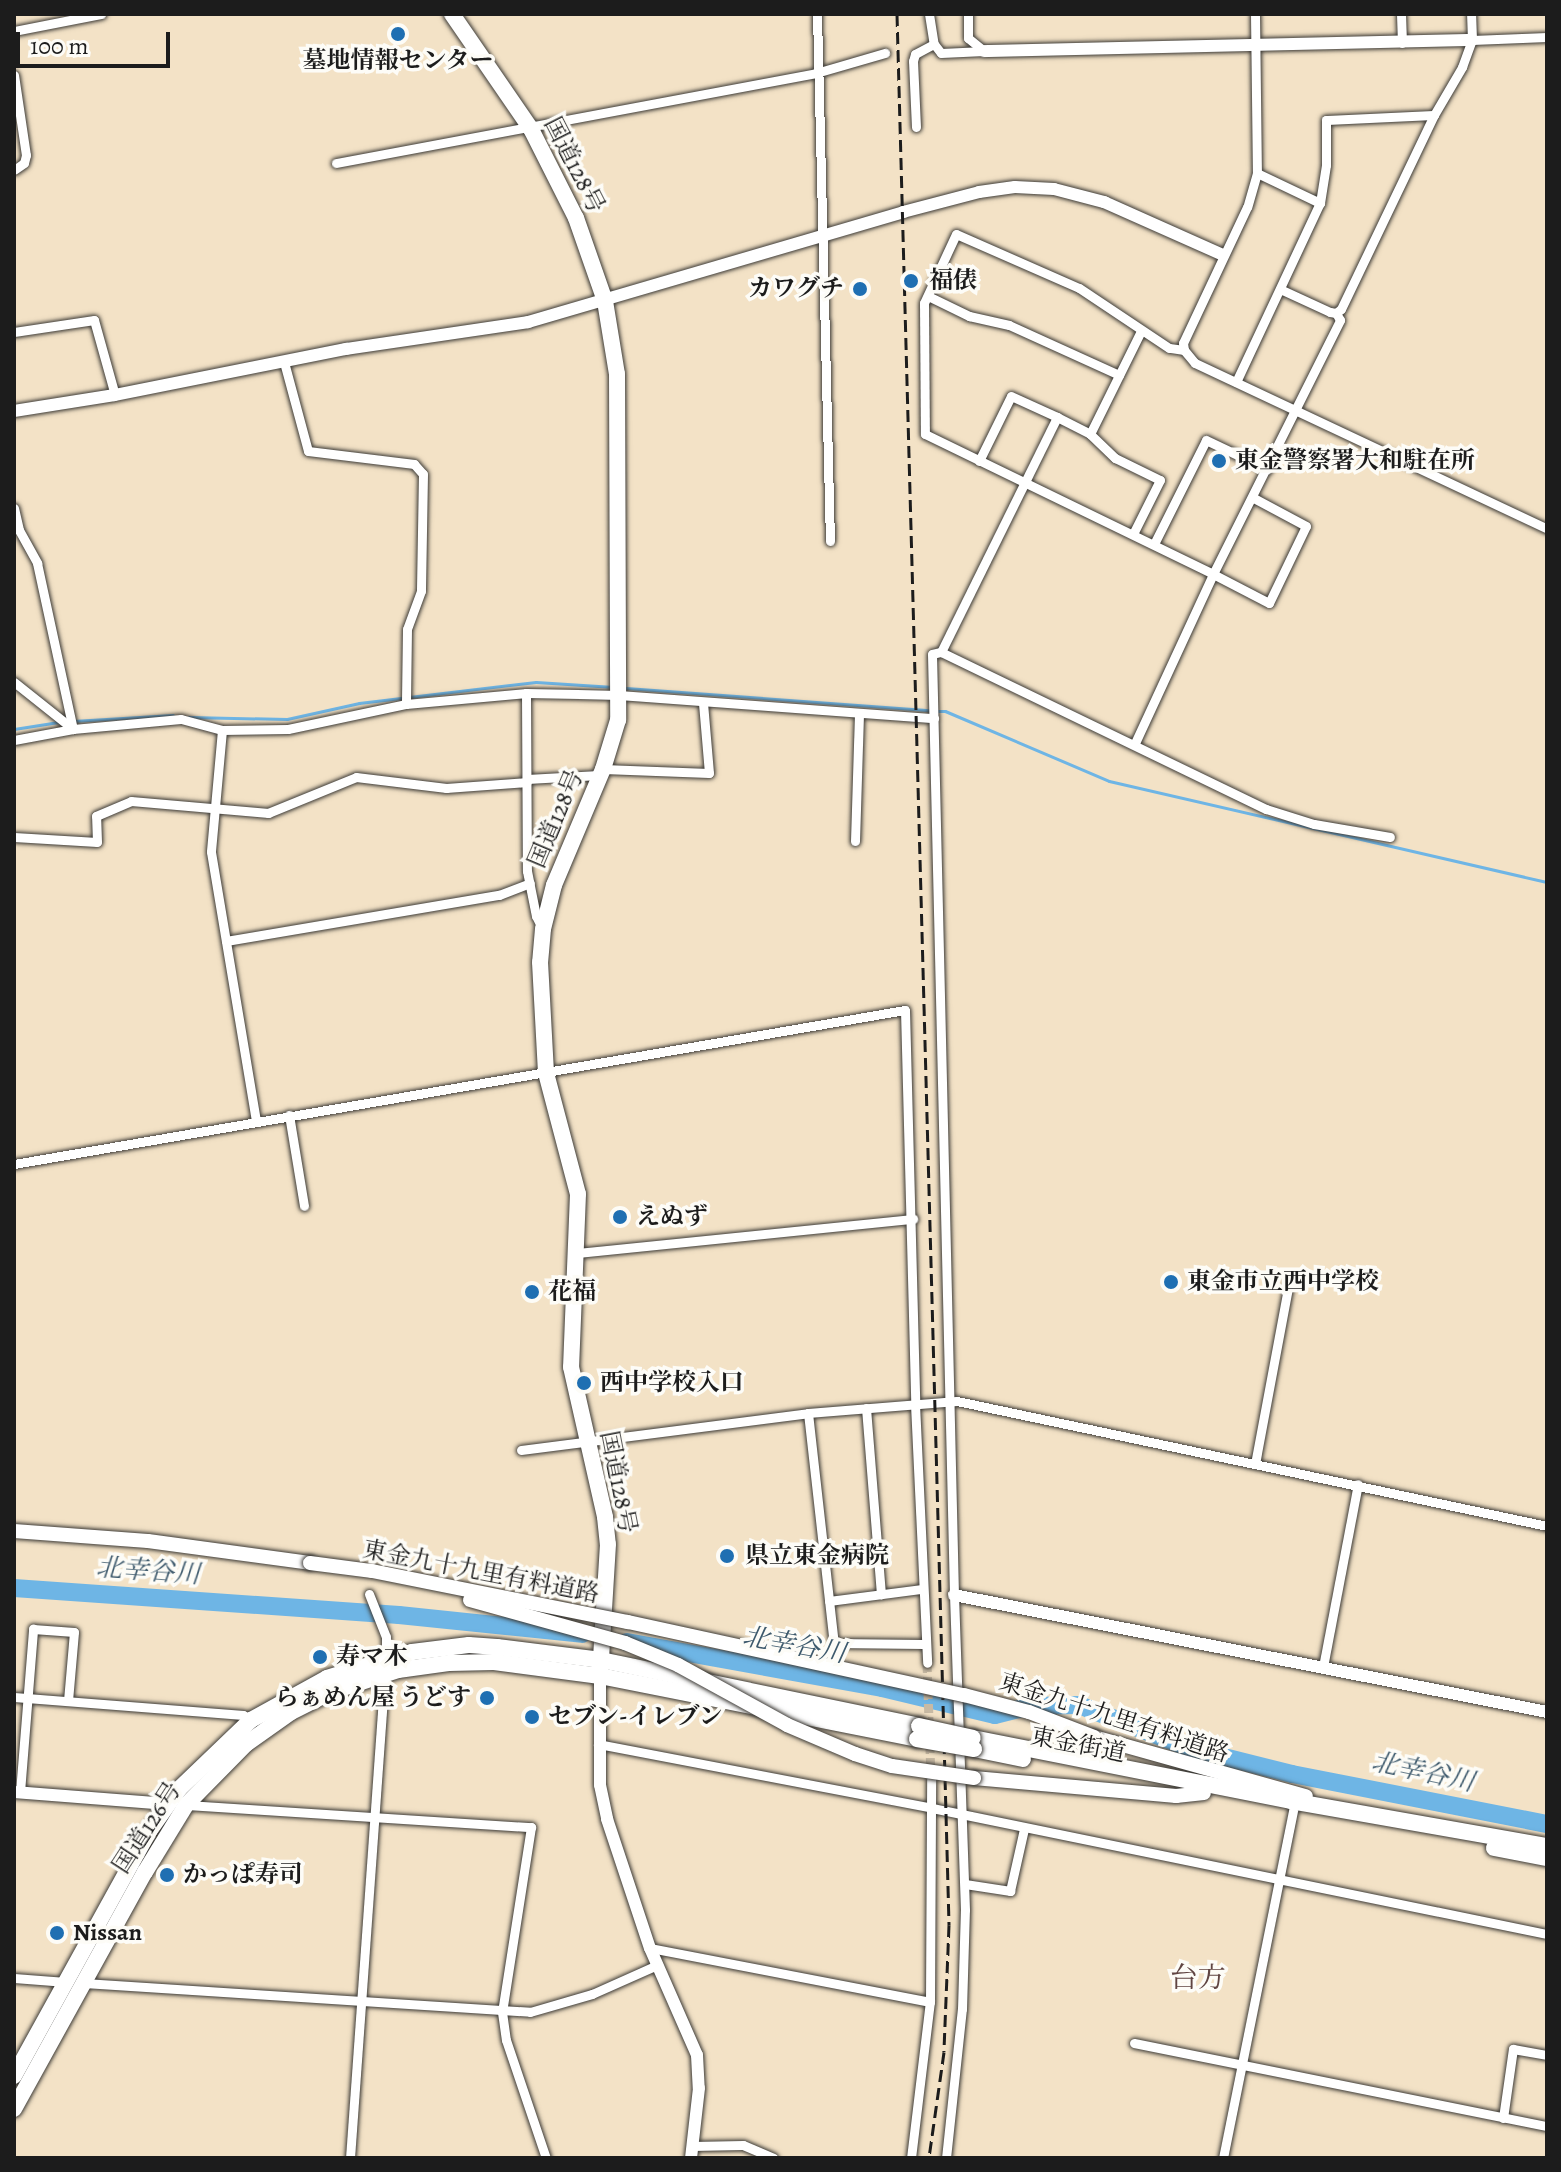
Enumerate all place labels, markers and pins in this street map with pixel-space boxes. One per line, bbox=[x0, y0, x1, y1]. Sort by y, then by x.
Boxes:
marker: 墓地情報センター bbox=[389, 25, 407, 43]
place label: 墓地情報センター bbox=[302, 47, 494, 75]
place label: 福俵 bbox=[929, 267, 977, 295]
marker: 福俵 bbox=[900, 270, 922, 292]
place label: カワグチ bbox=[748, 275, 844, 303]
marker: カワグチ bbox=[851, 280, 869, 298]
place label: 東金警察署大和駐在所 bbox=[1235, 447, 1475, 475]
marker: 東金警察署大和駐在所 bbox=[1210, 452, 1228, 470]
place label: えぬず bbox=[636, 1203, 708, 1231]
marker: えぬず bbox=[611, 1208, 629, 1226]
place label: 東金市立西中学校 bbox=[1187, 1268, 1379, 1296]
marker: 東金市立西中学校 bbox=[1162, 1273, 1180, 1291]
place label: 花福 bbox=[548, 1278, 596, 1306]
marker: 花福 bbox=[523, 1283, 541, 1301]
place label: 西中学校入口 bbox=[600, 1369, 744, 1397]
marker: 西中学校入口 bbox=[575, 1374, 593, 1392]
place label: 県立東金病院 bbox=[745, 1542, 889, 1570]
marker: 県立東金病院 bbox=[716, 1545, 738, 1567]
place label: 寿マ木 bbox=[336, 1643, 408, 1671]
marker: 寿マ木 bbox=[311, 1648, 329, 1666]
place label: らぁめん屋 うどす bbox=[275, 1684, 471, 1712]
marker: らぁめん屋 うどす bbox=[478, 1689, 496, 1707]
place label: セブン-イレブン bbox=[548, 1703, 725, 1731]
marker: セブン-イレブン bbox=[523, 1708, 541, 1726]
place label: かっぱ寿司 bbox=[183, 1861, 303, 1889]
marker: かっぱ寿司 bbox=[158, 1866, 176, 1884]
place label: Nissan bbox=[73, 1919, 142, 1947]
marker: Nissan bbox=[48, 1924, 66, 1942]

